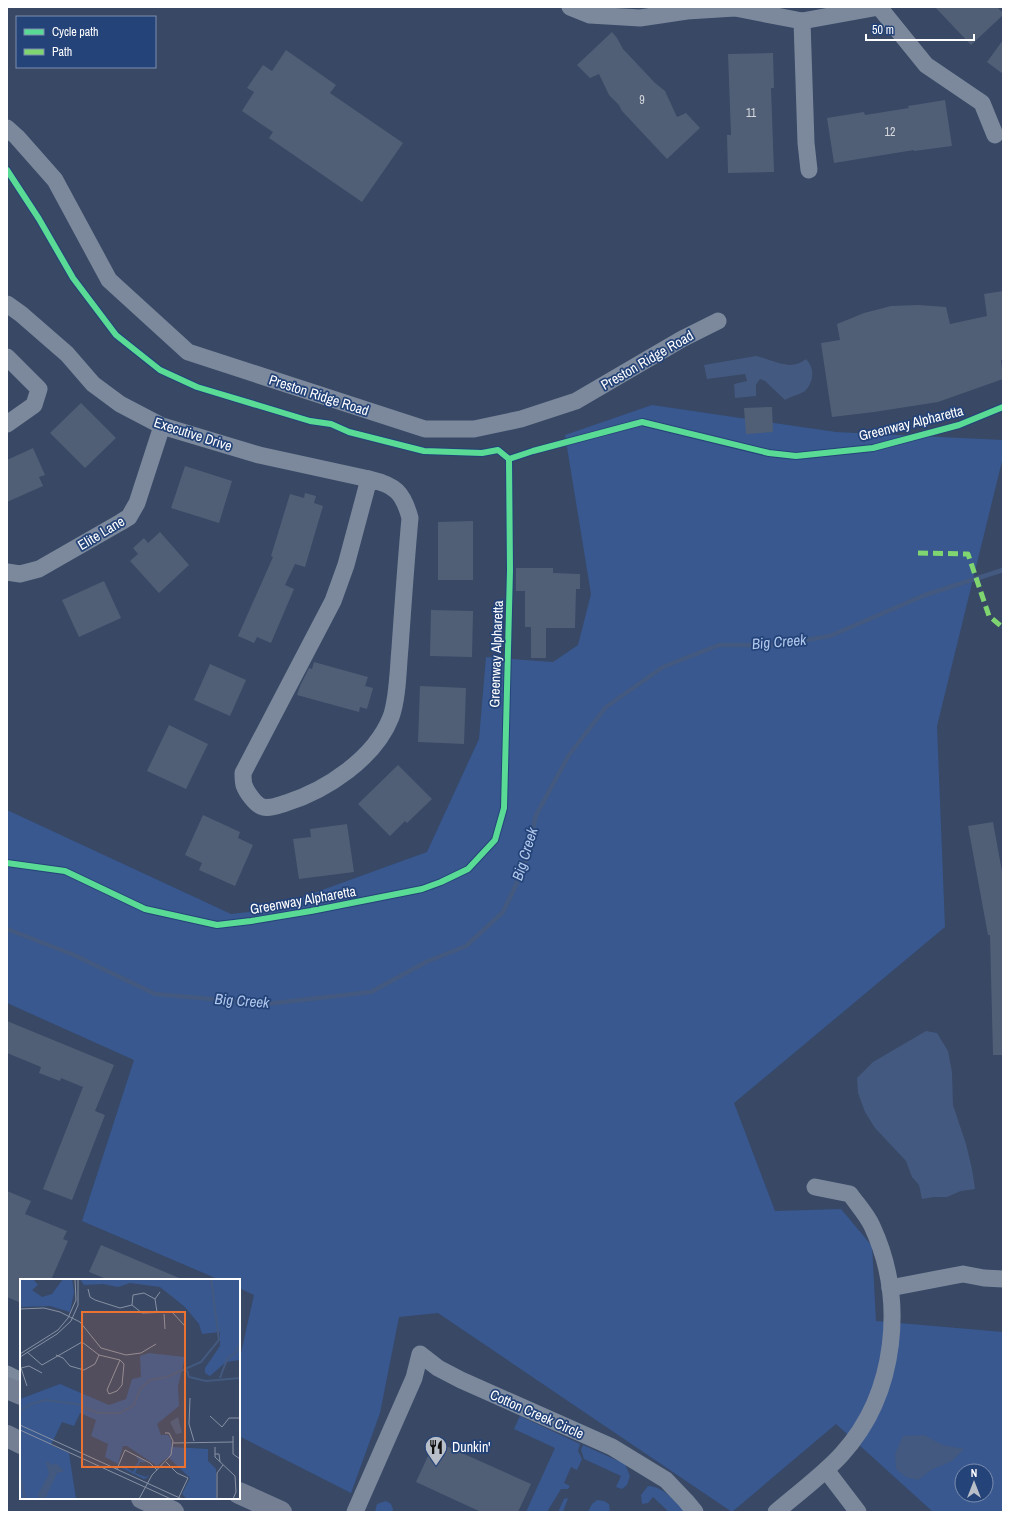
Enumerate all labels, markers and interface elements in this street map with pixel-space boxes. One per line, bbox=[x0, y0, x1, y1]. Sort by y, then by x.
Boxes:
legend bbox=[16, 16, 156, 68]
scale bar bbox=[866, 16, 974, 42]
text: 50 m bbox=[872, 22, 894, 38]
text: Cycle path bbox=[52, 24, 99, 40]
text: Path bbox=[52, 44, 72, 60]
house number: 9 bbox=[639, 92, 645, 108]
house number: 11 bbox=[746, 105, 757, 121]
house number: 12 bbox=[885, 124, 895, 140]
street label: Preston Ridge Road bbox=[597, 326, 697, 394]
street label: Preston Ridge Road bbox=[267, 370, 371, 420]
street label: Greenway Alpharetta bbox=[857, 401, 966, 445]
street label: Executive Drive bbox=[152, 413, 234, 455]
street label: Elite Lane bbox=[74, 512, 128, 554]
street label: Greenway Alpharetta bbox=[485, 600, 507, 708]
water label: Big Creek bbox=[751, 629, 808, 654]
water label: Big Creek bbox=[506, 824, 543, 883]
street label: Greenway Alpharetta bbox=[249, 882, 358, 918]
water label: Big Creek bbox=[214, 988, 271, 1013]
inset map bbox=[20, 1279, 240, 1499]
street label: Cotton Creek Circle bbox=[487, 1385, 587, 1443]
restaurant icon: Dunkin' bbox=[423, 1434, 449, 1467]
place label: Dunkin' bbox=[452, 1438, 491, 1456]
north arrow bbox=[954, 1463, 994, 1503]
text: N bbox=[971, 1466, 977, 1480]

